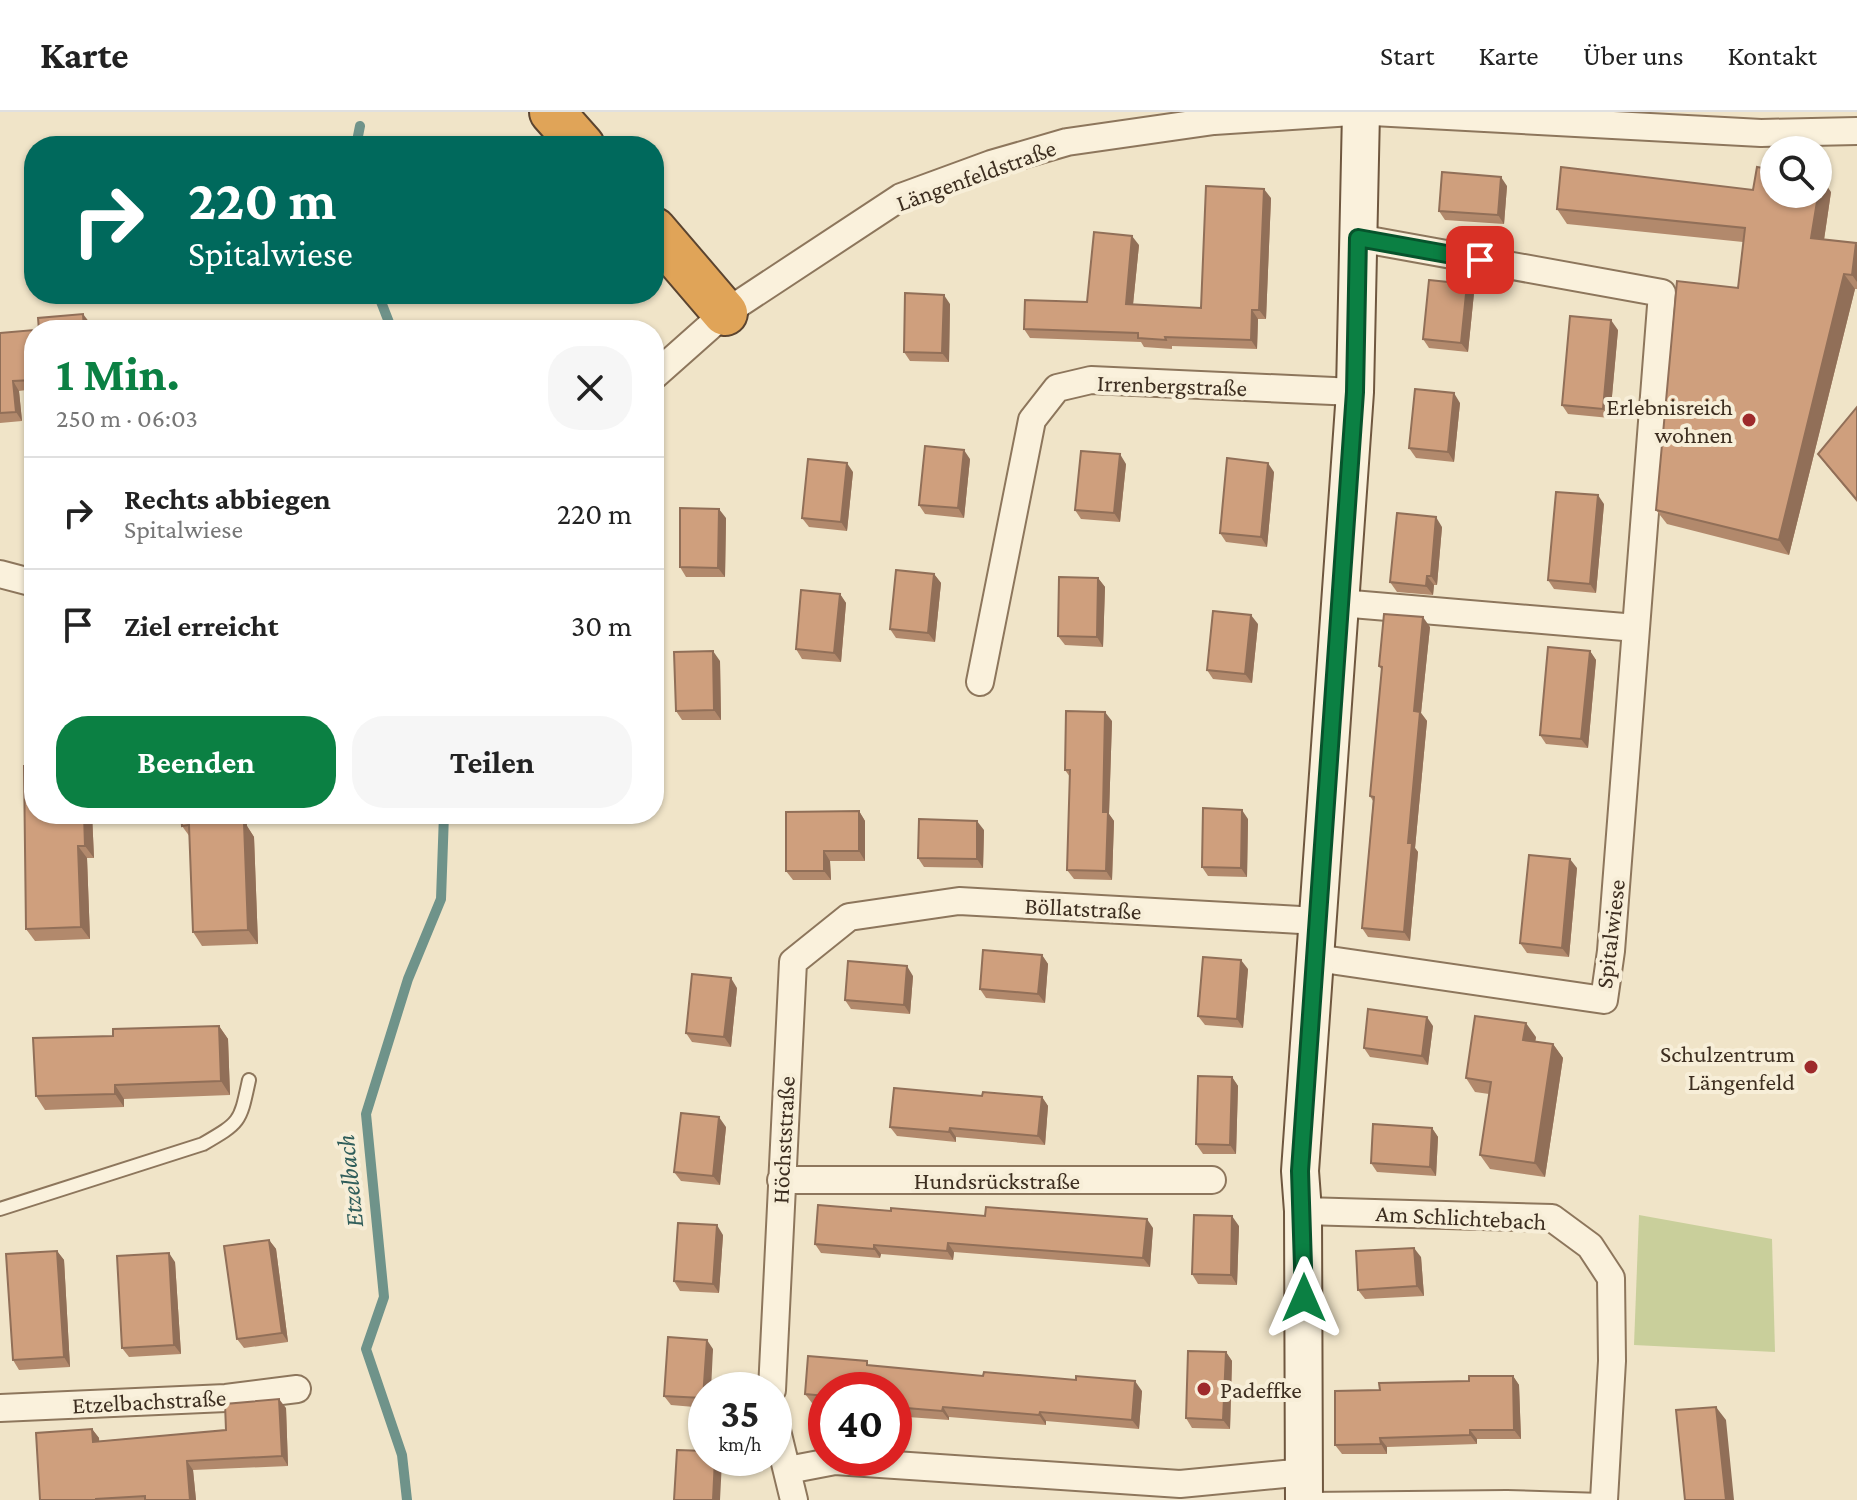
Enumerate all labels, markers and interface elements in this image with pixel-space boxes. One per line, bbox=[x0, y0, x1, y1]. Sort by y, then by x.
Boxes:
text: Karte bbox=[40, 34, 129, 76]
text: Start bbox=[1380, 40, 1435, 71]
text: Karte bbox=[1479, 40, 1539, 71]
text: Über uns bbox=[1583, 40, 1684, 71]
text: Kontakt bbox=[1728, 40, 1817, 71]
street label: Längenfeldstraße bbox=[893, 134, 1059, 216]
map controls bbox=[1760, 136, 1832, 208]
button: search bbox=[1760, 136, 1832, 208]
icon: right bbox=[56, 168, 160, 272]
text: 220 m bbox=[188, 169, 337, 231]
pin bbox=[1446, 226, 1514, 294]
text: Spitalwiese bbox=[188, 234, 353, 274]
icon: arrive bbox=[1458, 238, 1502, 282]
button: close bbox=[548, 346, 632, 430]
text: 1 Min. bbox=[56, 347, 180, 400]
street label: Irrenbergstraße bbox=[1096, 369, 1248, 401]
place label: Erlebnisreich wohnen bbox=[1606, 393, 1733, 448]
text: 250 m · 06:03 bbox=[56, 404, 198, 433]
marker: Erlebnisreich wohnen bbox=[1740, 411, 1758, 429]
text: Rechts abbiegen bbox=[124, 482, 331, 515]
icon: right bbox=[56, 491, 100, 535]
text: 220 m bbox=[557, 497, 632, 530]
text: Spitalwiese bbox=[124, 515, 243, 544]
icon: arrive bbox=[56, 603, 100, 647]
text: Ziel erreicht bbox=[124, 609, 279, 642]
text: 30 m bbox=[571, 609, 632, 642]
button: Beenden bbox=[56, 716, 336, 808]
button: Teilen bbox=[352, 716, 632, 808]
street label: Spitalwiese bbox=[1590, 878, 1630, 990]
street label: Böllatstraße bbox=[1024, 891, 1142, 925]
place label: Schulzentrum Längenfeld bbox=[1660, 1040, 1795, 1095]
marker: Schulzentrum Längenfeld bbox=[1802, 1058, 1820, 1076]
street label: Höchststraße bbox=[766, 1075, 800, 1205]
water label: Etzelbach bbox=[331, 1133, 369, 1229]
street label: Hundsrückstraße bbox=[914, 1167, 1080, 1194]
street label: Am Schlichtebach bbox=[1375, 1199, 1547, 1235]
position arrow bbox=[1262, 1256, 1346, 1340]
speed limit sign: 40 bbox=[808, 1372, 912, 1476]
place label: Padeffke bbox=[1220, 1376, 1302, 1403]
marker: Padeffke bbox=[1195, 1380, 1213, 1398]
street label: Etzelbachstraße bbox=[71, 1383, 227, 1419]
text: 35 bbox=[720, 1391, 760, 1436]
text: km/h bbox=[718, 1433, 762, 1455]

